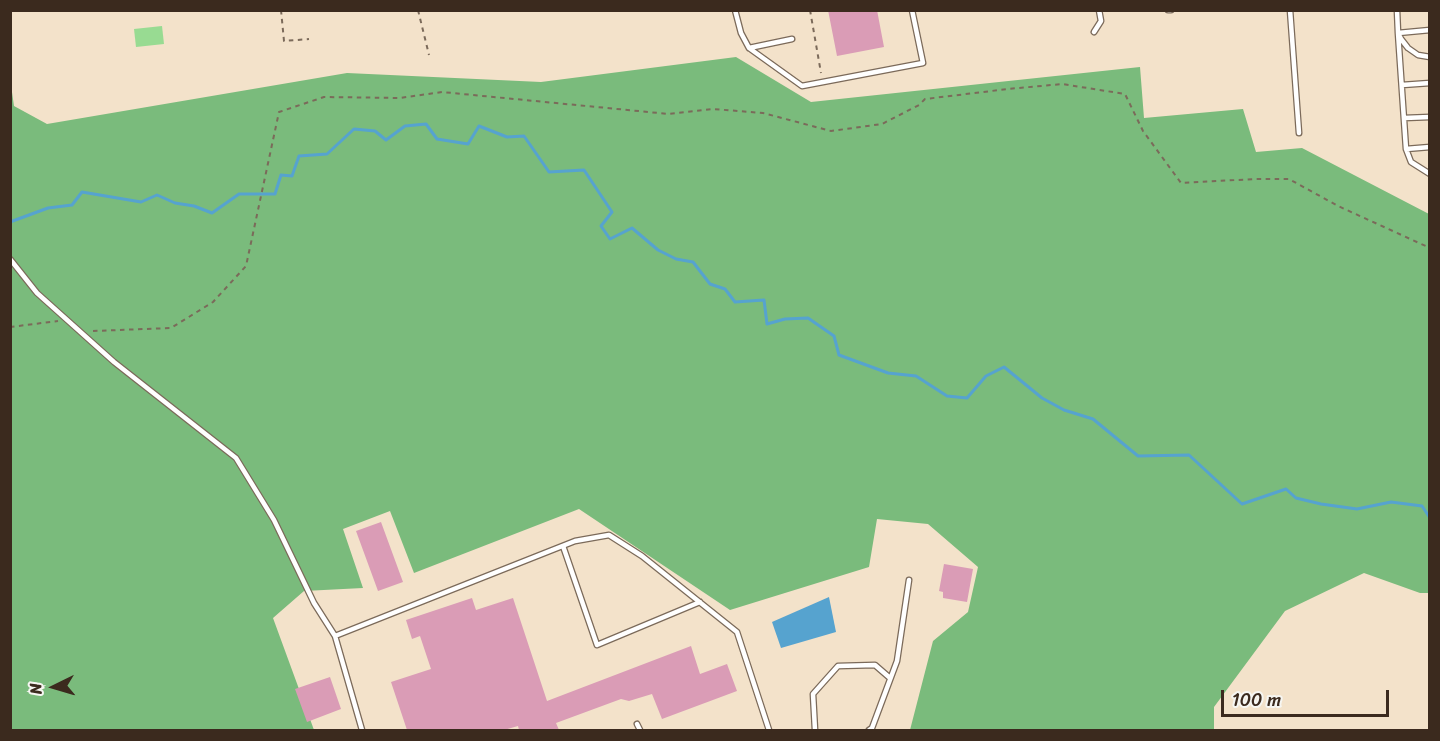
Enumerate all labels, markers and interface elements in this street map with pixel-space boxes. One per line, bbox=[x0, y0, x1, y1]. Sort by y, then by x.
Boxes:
north arrow bbox=[24, 657, 84, 717]
scale bar bbox=[1224, 678, 1392, 716]
text: N bbox=[21, 682, 50, 695]
text: 100 m bbox=[1232, 684, 1281, 716]

